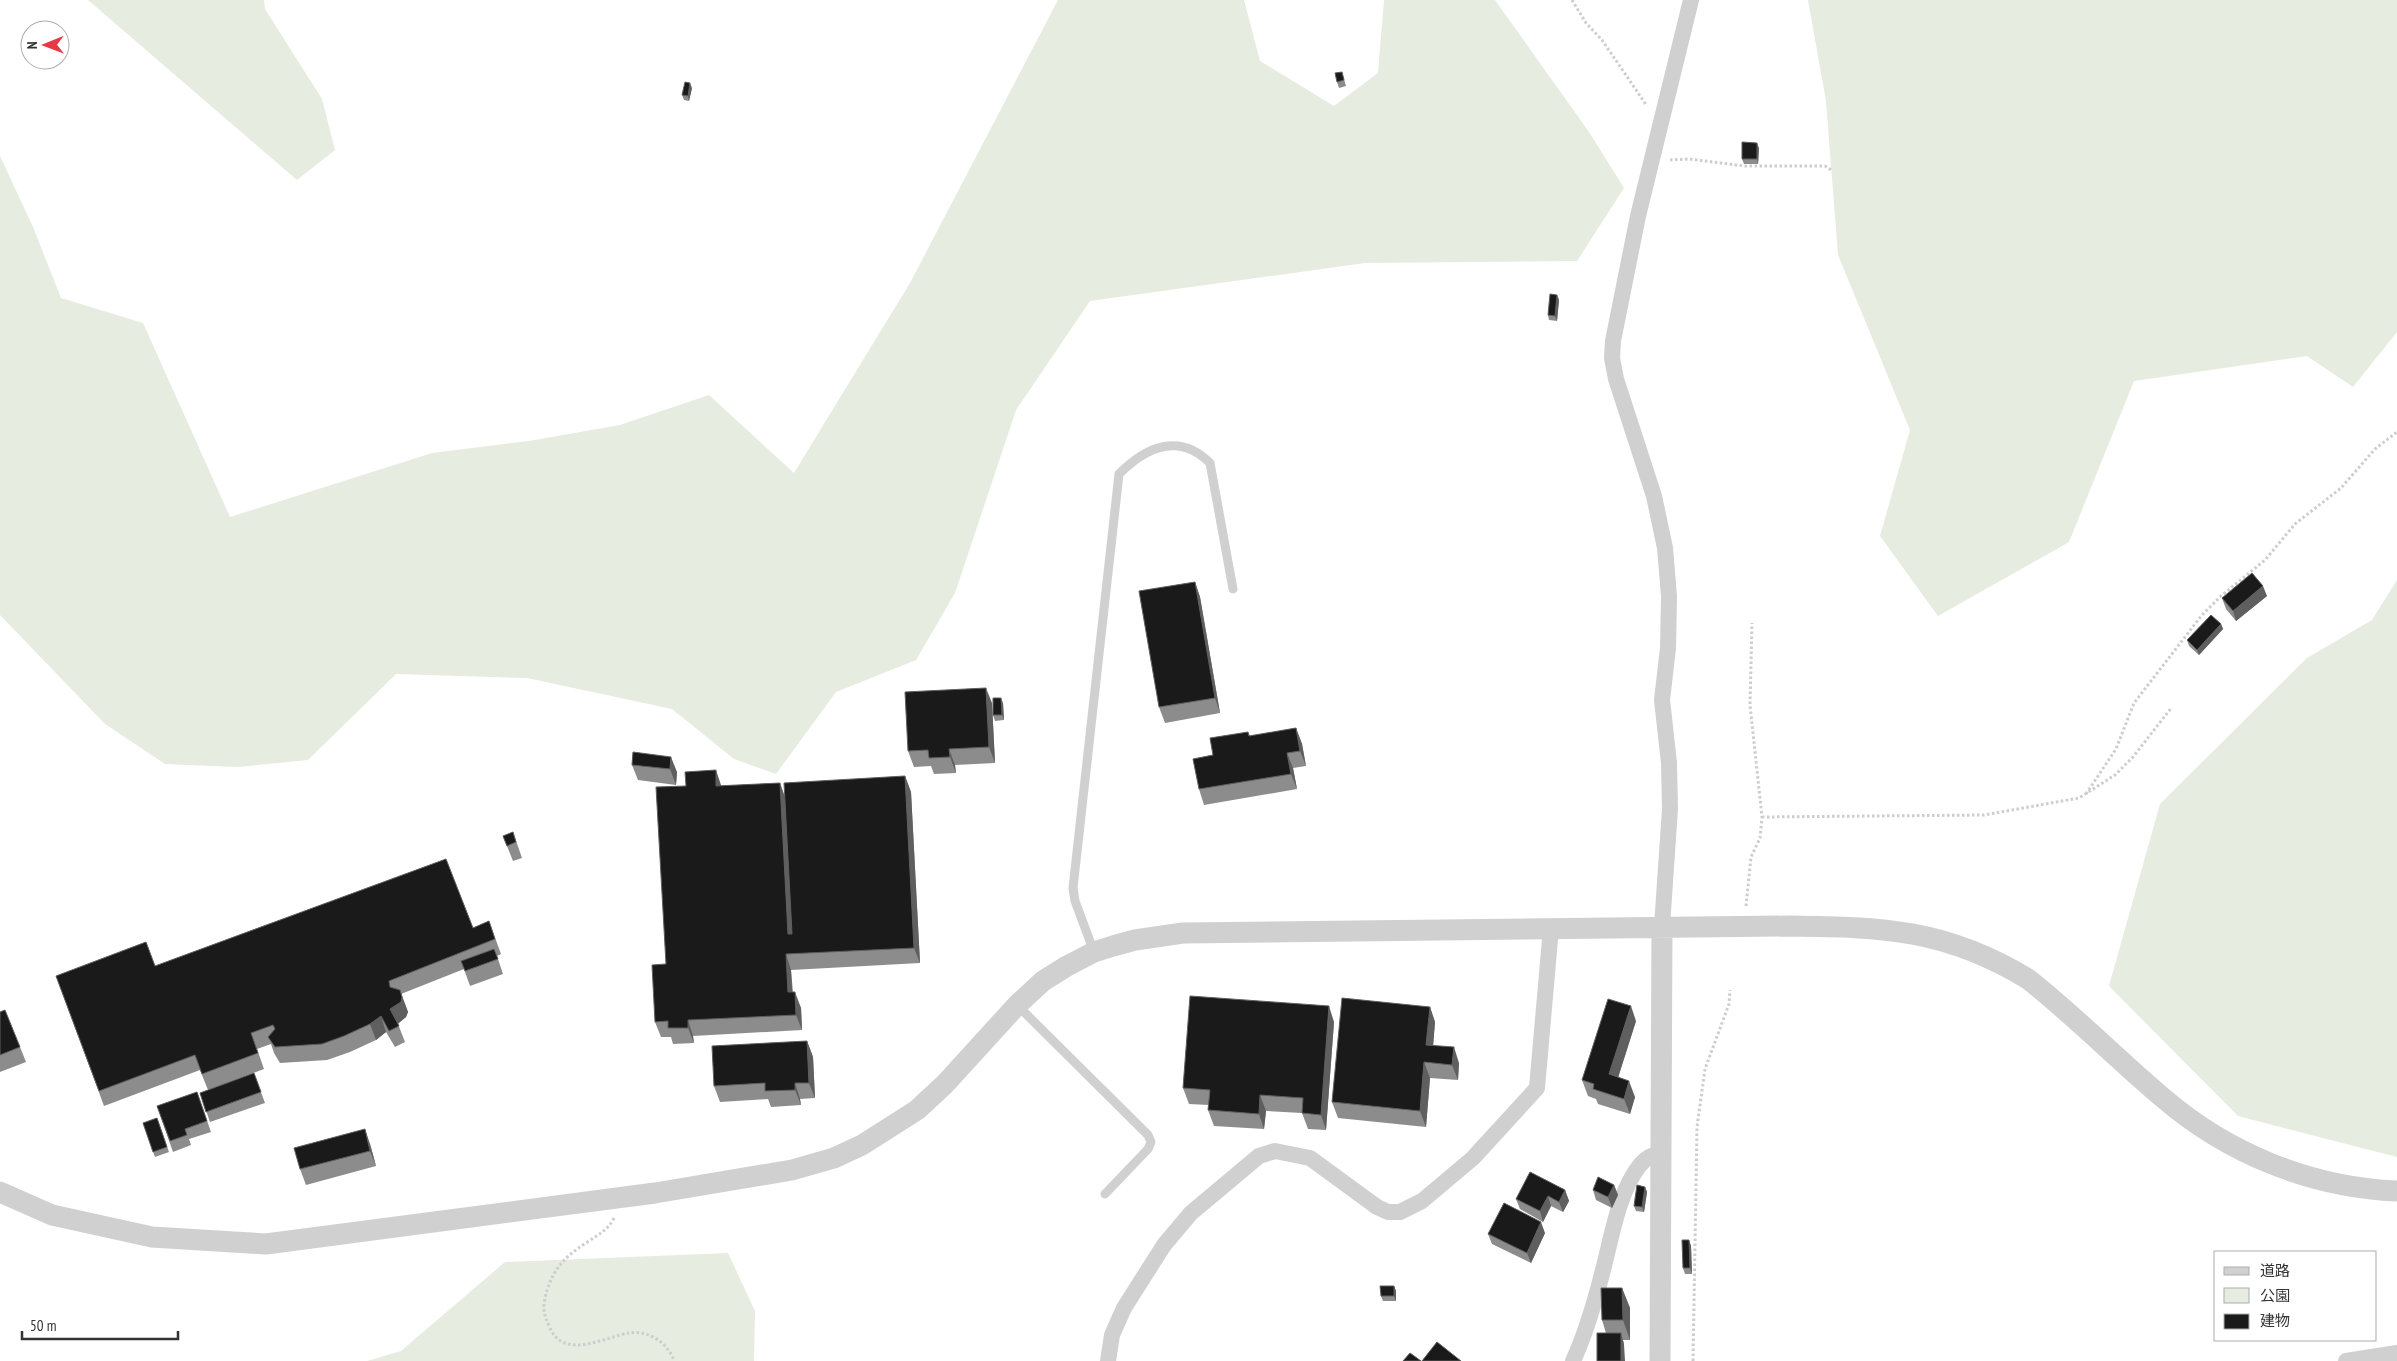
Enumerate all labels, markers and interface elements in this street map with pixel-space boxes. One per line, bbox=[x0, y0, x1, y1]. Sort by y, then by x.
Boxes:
north arrow bbox=[20, 20, 70, 70]
text: N bbox=[23, 41, 41, 49]
legend bbox=[2214, 1251, 2377, 1341]
text: 道路 bbox=[2260, 1261, 2290, 1280]
text: 公園 bbox=[2260, 1286, 2290, 1305]
scale bar bbox=[22, 1308, 179, 1340]
text: 建物 bbox=[2260, 1311, 2290, 1330]
text: 50 m bbox=[30, 1316, 56, 1335]

